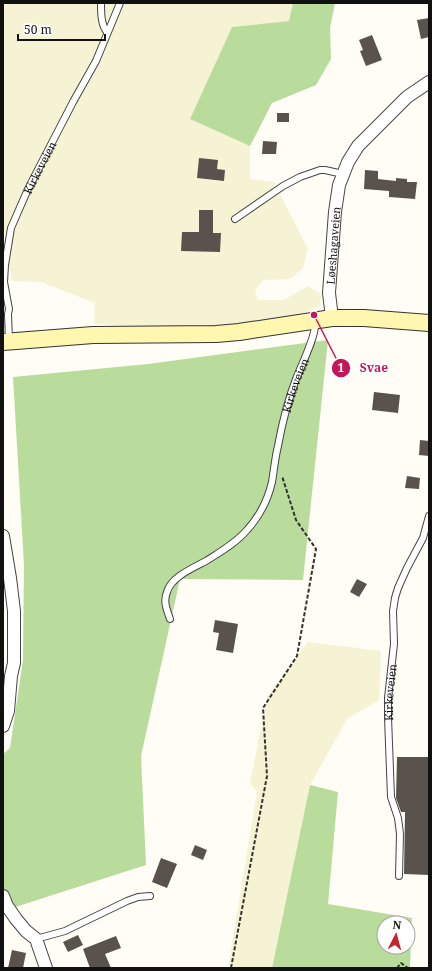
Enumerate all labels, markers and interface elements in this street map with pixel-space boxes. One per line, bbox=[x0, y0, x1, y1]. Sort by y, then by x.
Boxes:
scale bar bbox=[18, 16, 105, 42]
text: 50 m bbox=[24, 21, 52, 38]
street label: Kirkeveien bbox=[19, 138, 59, 196]
street label: Løeshagaveien bbox=[322, 205, 343, 285]
street label: Kirkeveien bbox=[278, 356, 312, 414]
callout: Svae bbox=[331, 356, 396, 380]
text: 1 bbox=[338, 359, 345, 376]
text: Svae bbox=[360, 359, 388, 376]
street label: Kirkeveien bbox=[380, 663, 399, 721]
north arrow bbox=[376, 915, 416, 955]
text: N bbox=[392, 917, 403, 933]

